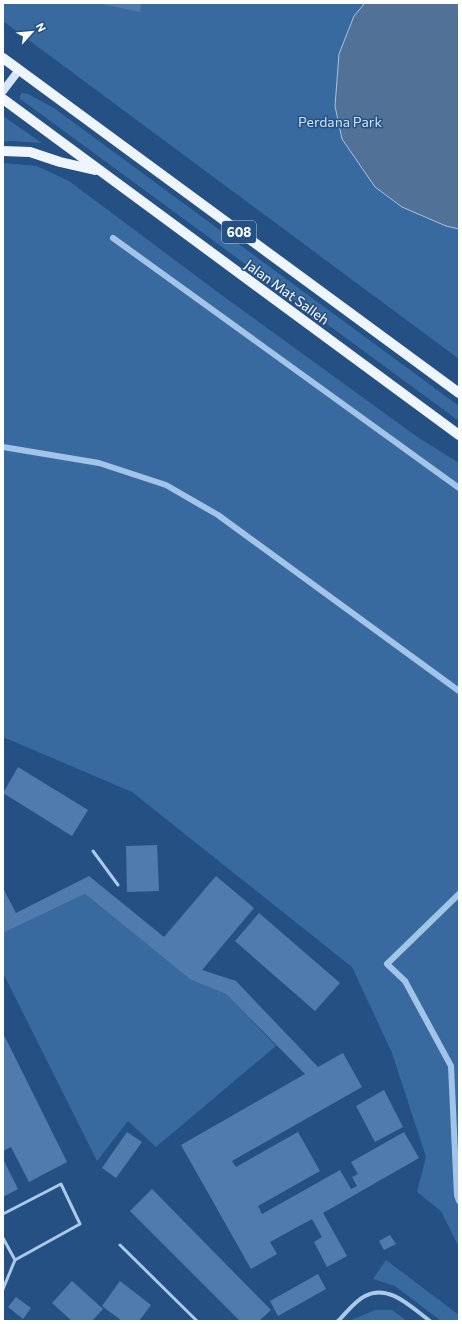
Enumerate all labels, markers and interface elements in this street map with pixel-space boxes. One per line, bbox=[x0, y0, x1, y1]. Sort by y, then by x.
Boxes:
north arrow bbox=[12, 12, 52, 52]
text: N bbox=[34, 21, 49, 34]
park label: Perdana Park bbox=[298, 113, 382, 130]
road number: 608 bbox=[222, 221, 256, 243]
street label: Jalan Mat Salleh bbox=[242, 255, 333, 328]

